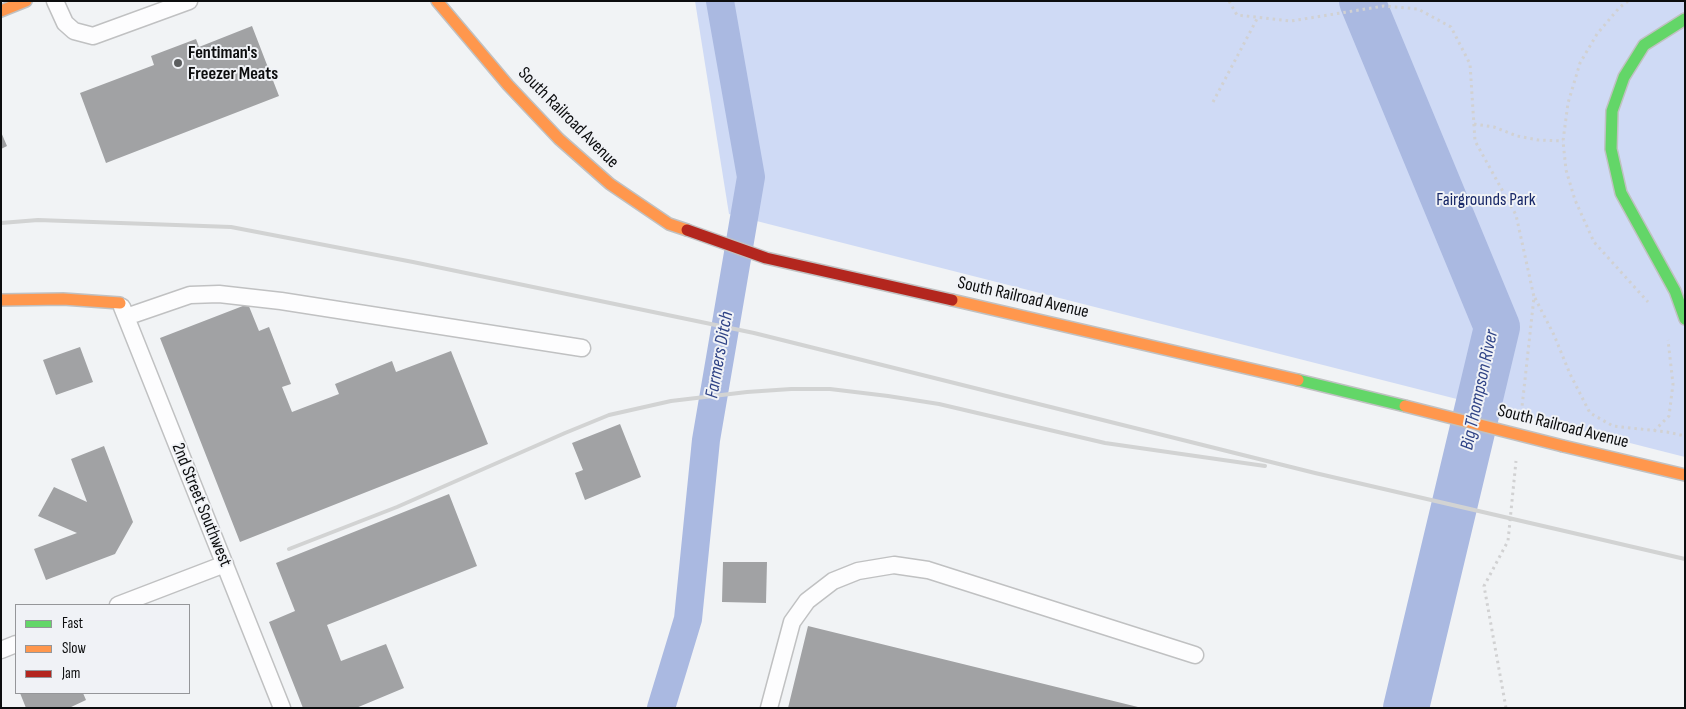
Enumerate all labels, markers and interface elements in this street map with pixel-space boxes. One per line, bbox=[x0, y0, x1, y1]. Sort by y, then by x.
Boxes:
place label: Fentiman's Freezer Meats bbox=[188, 42, 278, 84]
marker: Fentiman's Freezer Meats bbox=[172, 57, 184, 69]
street label: South Railroad Avenue bbox=[513, 63, 623, 173]
park label: Fairgrounds Park bbox=[1436, 189, 1536, 211]
street label: South Railroad Avenue bbox=[955, 272, 1091, 324]
water label: Farmers Ditch bbox=[701, 310, 739, 400]
water label: Big Thompson River bbox=[1456, 328, 1504, 452]
street label: South Railroad Avenue bbox=[1495, 400, 1631, 454]
street label: 2nd Street Southwest bbox=[166, 440, 236, 570]
legend bbox=[15, 604, 190, 694]
text: Fast bbox=[62, 614, 83, 633]
text: Slow bbox=[62, 639, 86, 658]
text: Jam bbox=[62, 664, 80, 683]

